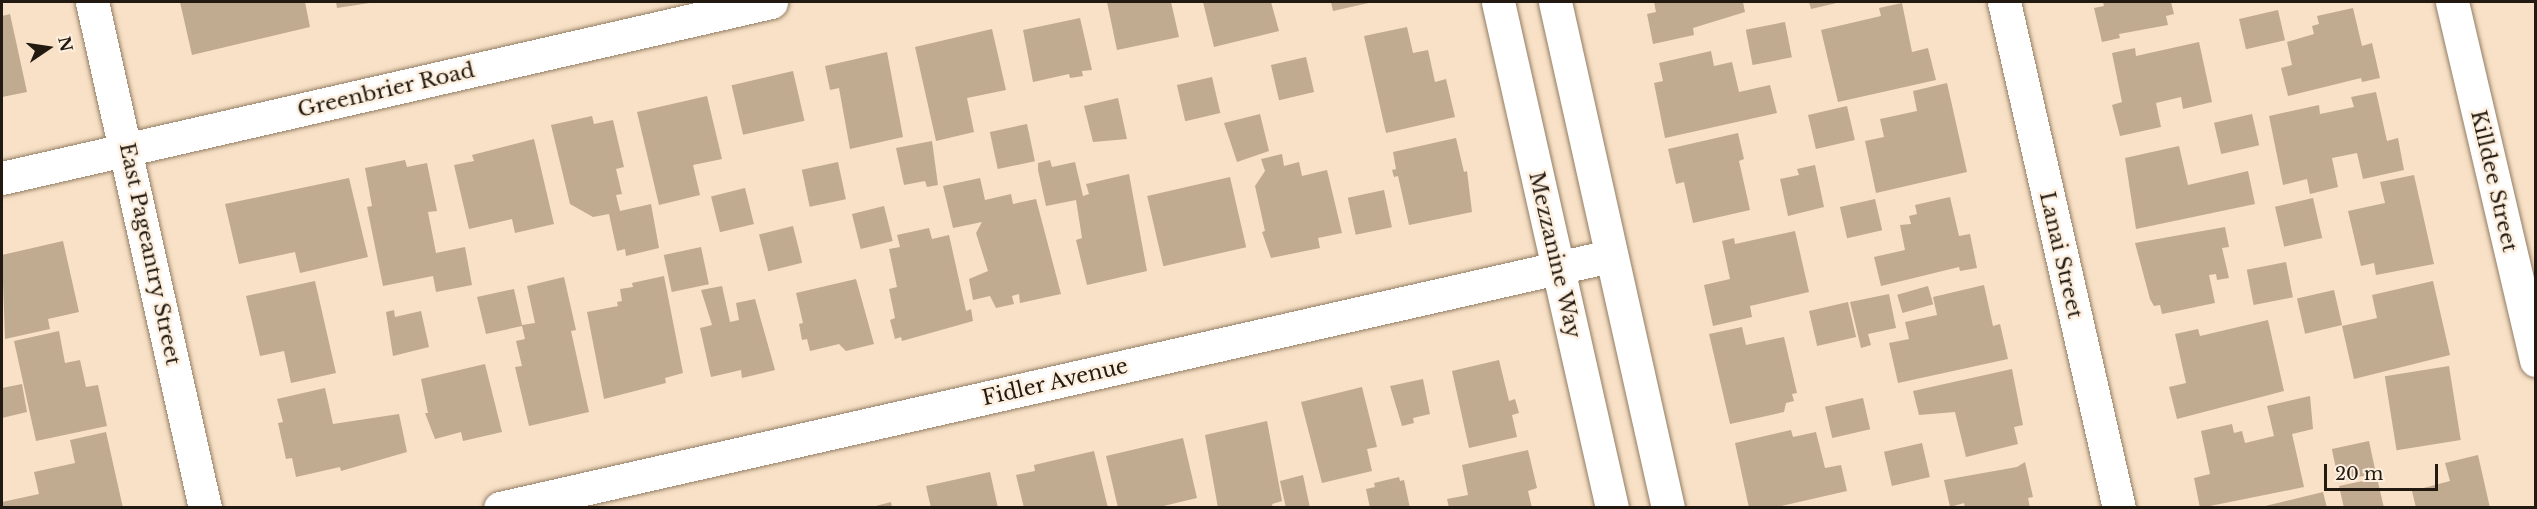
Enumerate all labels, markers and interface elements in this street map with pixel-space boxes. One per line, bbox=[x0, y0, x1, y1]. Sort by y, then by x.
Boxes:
north arrow bbox=[18, 18, 78, 78]
text: N bbox=[54, 34, 77, 54]
street label: Greenbrier Road bbox=[295, 57, 477, 123]
street label: Killdee Street bbox=[2465, 108, 2523, 254]
street label: East Pageantry Street bbox=[114, 140, 186, 368]
street label: Mezzanine Way bbox=[1523, 169, 1587, 341]
street label: Lanai Street bbox=[2034, 189, 2088, 321]
street label: Fidler Avenue bbox=[979, 353, 1131, 411]
scale bar bbox=[2327, 452, 2441, 490]
text: 20 m bbox=[2335, 463, 2383, 485]

